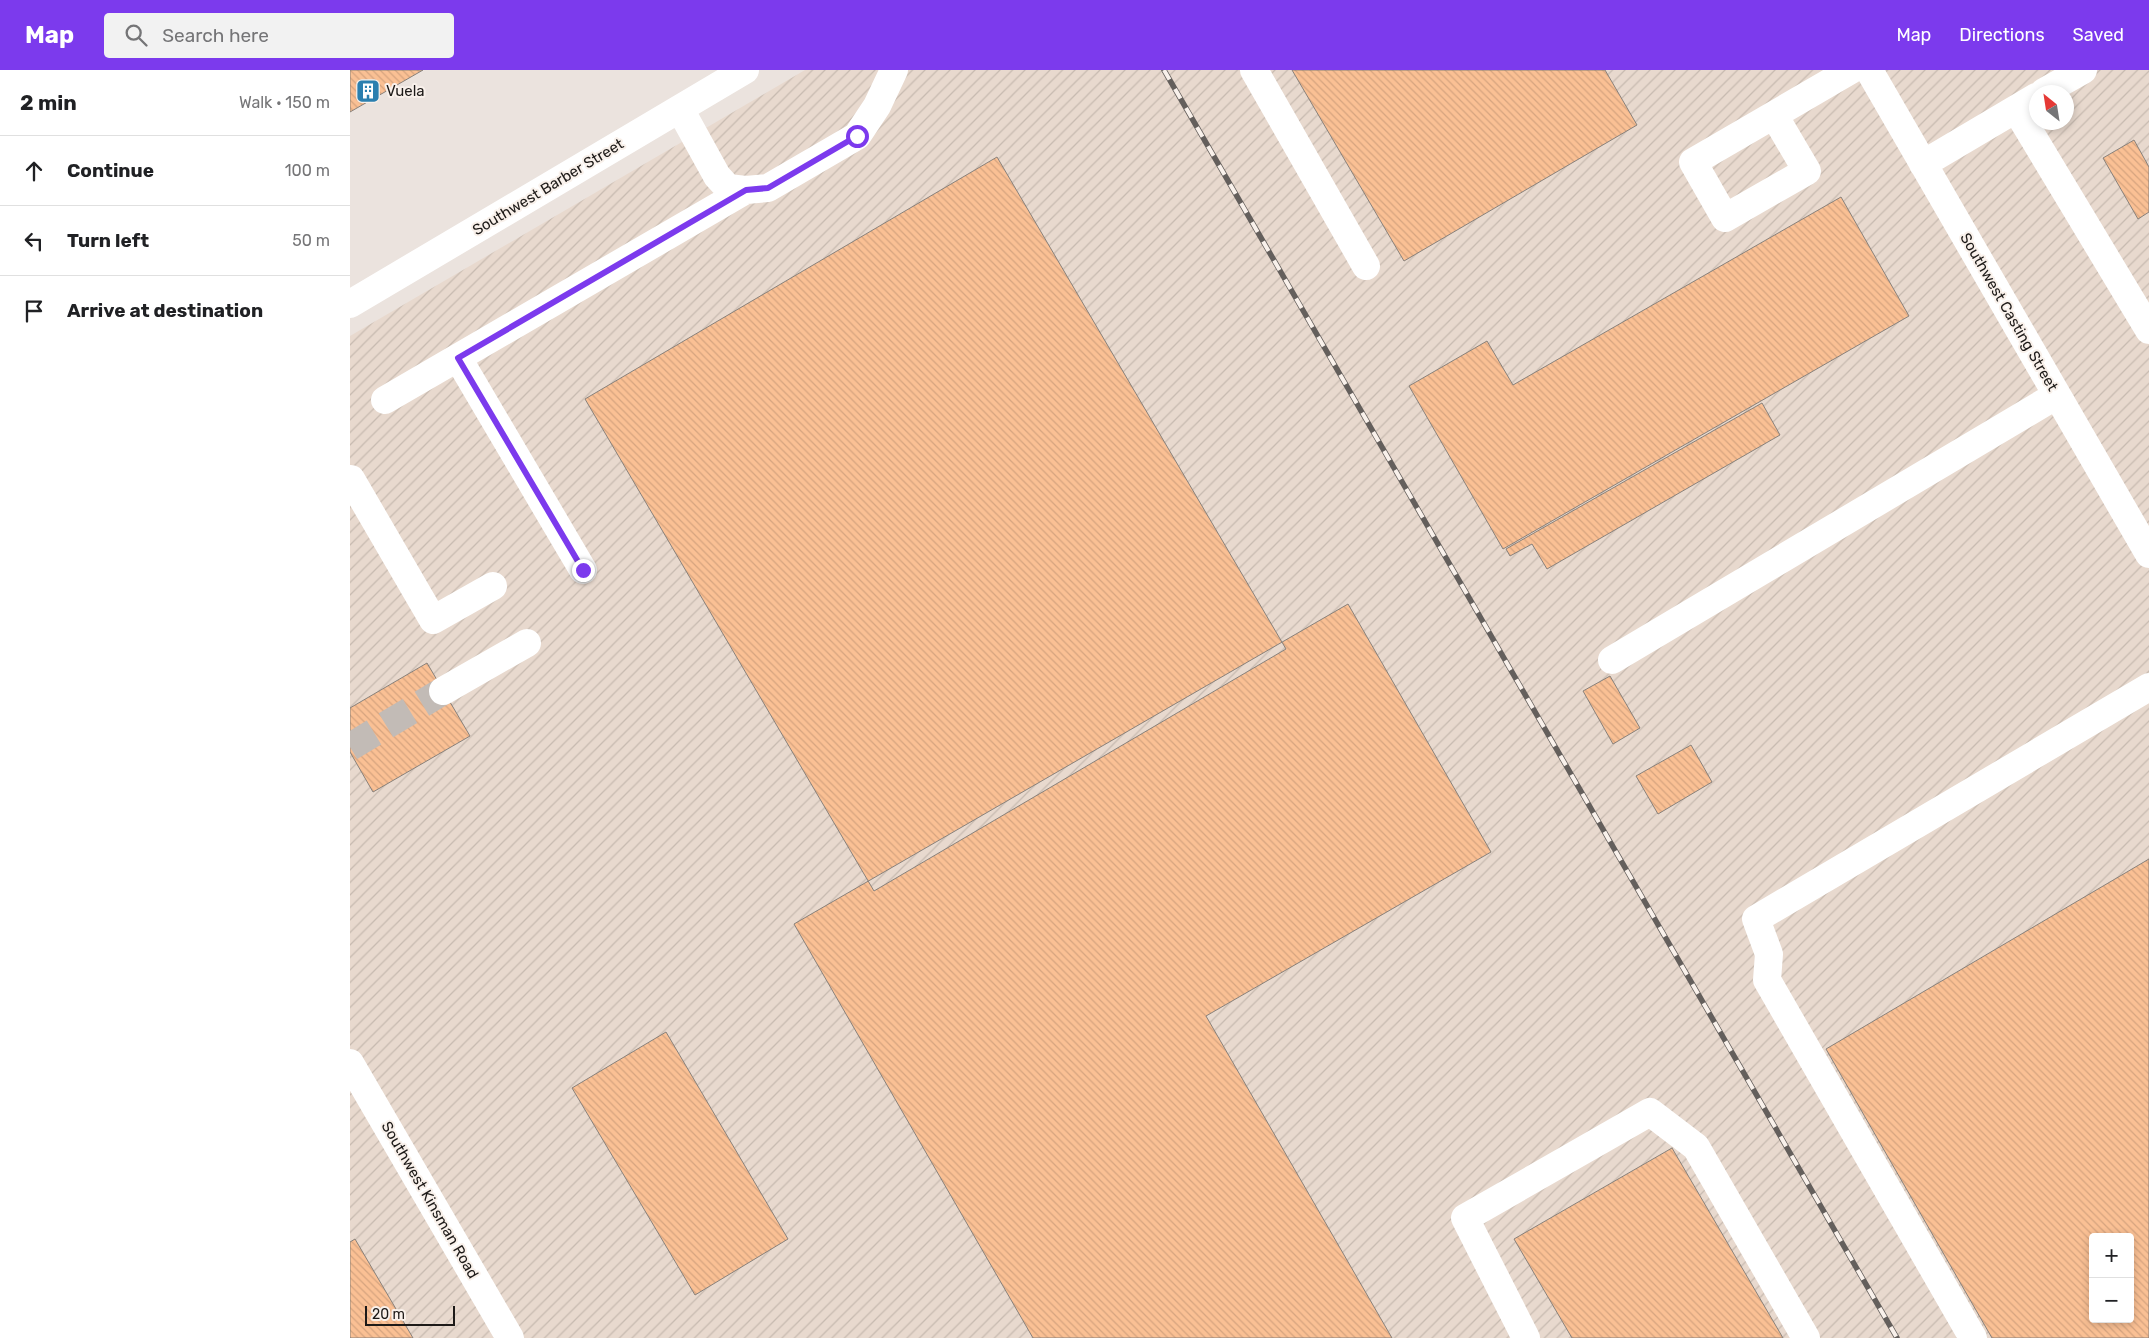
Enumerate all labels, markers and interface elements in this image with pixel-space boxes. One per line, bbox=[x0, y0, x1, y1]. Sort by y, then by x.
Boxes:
search box bbox=[104, 13, 454, 58]
text: Map bbox=[25, 21, 74, 49]
icon: search bbox=[122, 21, 150, 49]
text: Search here bbox=[162, 24, 269, 47]
text: Map bbox=[1896, 24, 1931, 46]
text: Directions bbox=[1959, 24, 2045, 46]
text: Saved bbox=[2073, 24, 2124, 46]
building icon: Vuela bbox=[355, 78, 381, 104]
place label: Vuela bbox=[386, 82, 425, 100]
north arrow bbox=[2029, 85, 2074, 130]
text: 2 min bbox=[20, 90, 77, 115]
text: Walk · 150 m bbox=[239, 93, 330, 112]
route start bbox=[846, 125, 869, 148]
street label: Southwest Barber Street bbox=[469, 135, 627, 239]
icon: ahead bbox=[20, 157, 48, 185]
text: Continue bbox=[67, 159, 154, 182]
text: 100 m bbox=[285, 161, 330, 180]
icon: left bbox=[20, 227, 48, 255]
text: Turn left bbox=[67, 229, 149, 252]
street label: Southwest Casting Street bbox=[1956, 230, 2062, 394]
text: 50 m bbox=[292, 231, 330, 250]
icon: arrive bbox=[20, 297, 48, 325]
text: Arrive at destination bbox=[67, 299, 263, 322]
route end bbox=[572, 559, 595, 582]
street label: Southwest Kinsman Road bbox=[378, 1118, 482, 1282]
map controls bbox=[2089, 1233, 2134, 1323]
button: + bbox=[2089, 1233, 2134, 1278]
button: − bbox=[2089, 1278, 2134, 1323]
scale bar bbox=[365, 1303, 455, 1326]
text: 20 m bbox=[372, 1306, 405, 1323]

